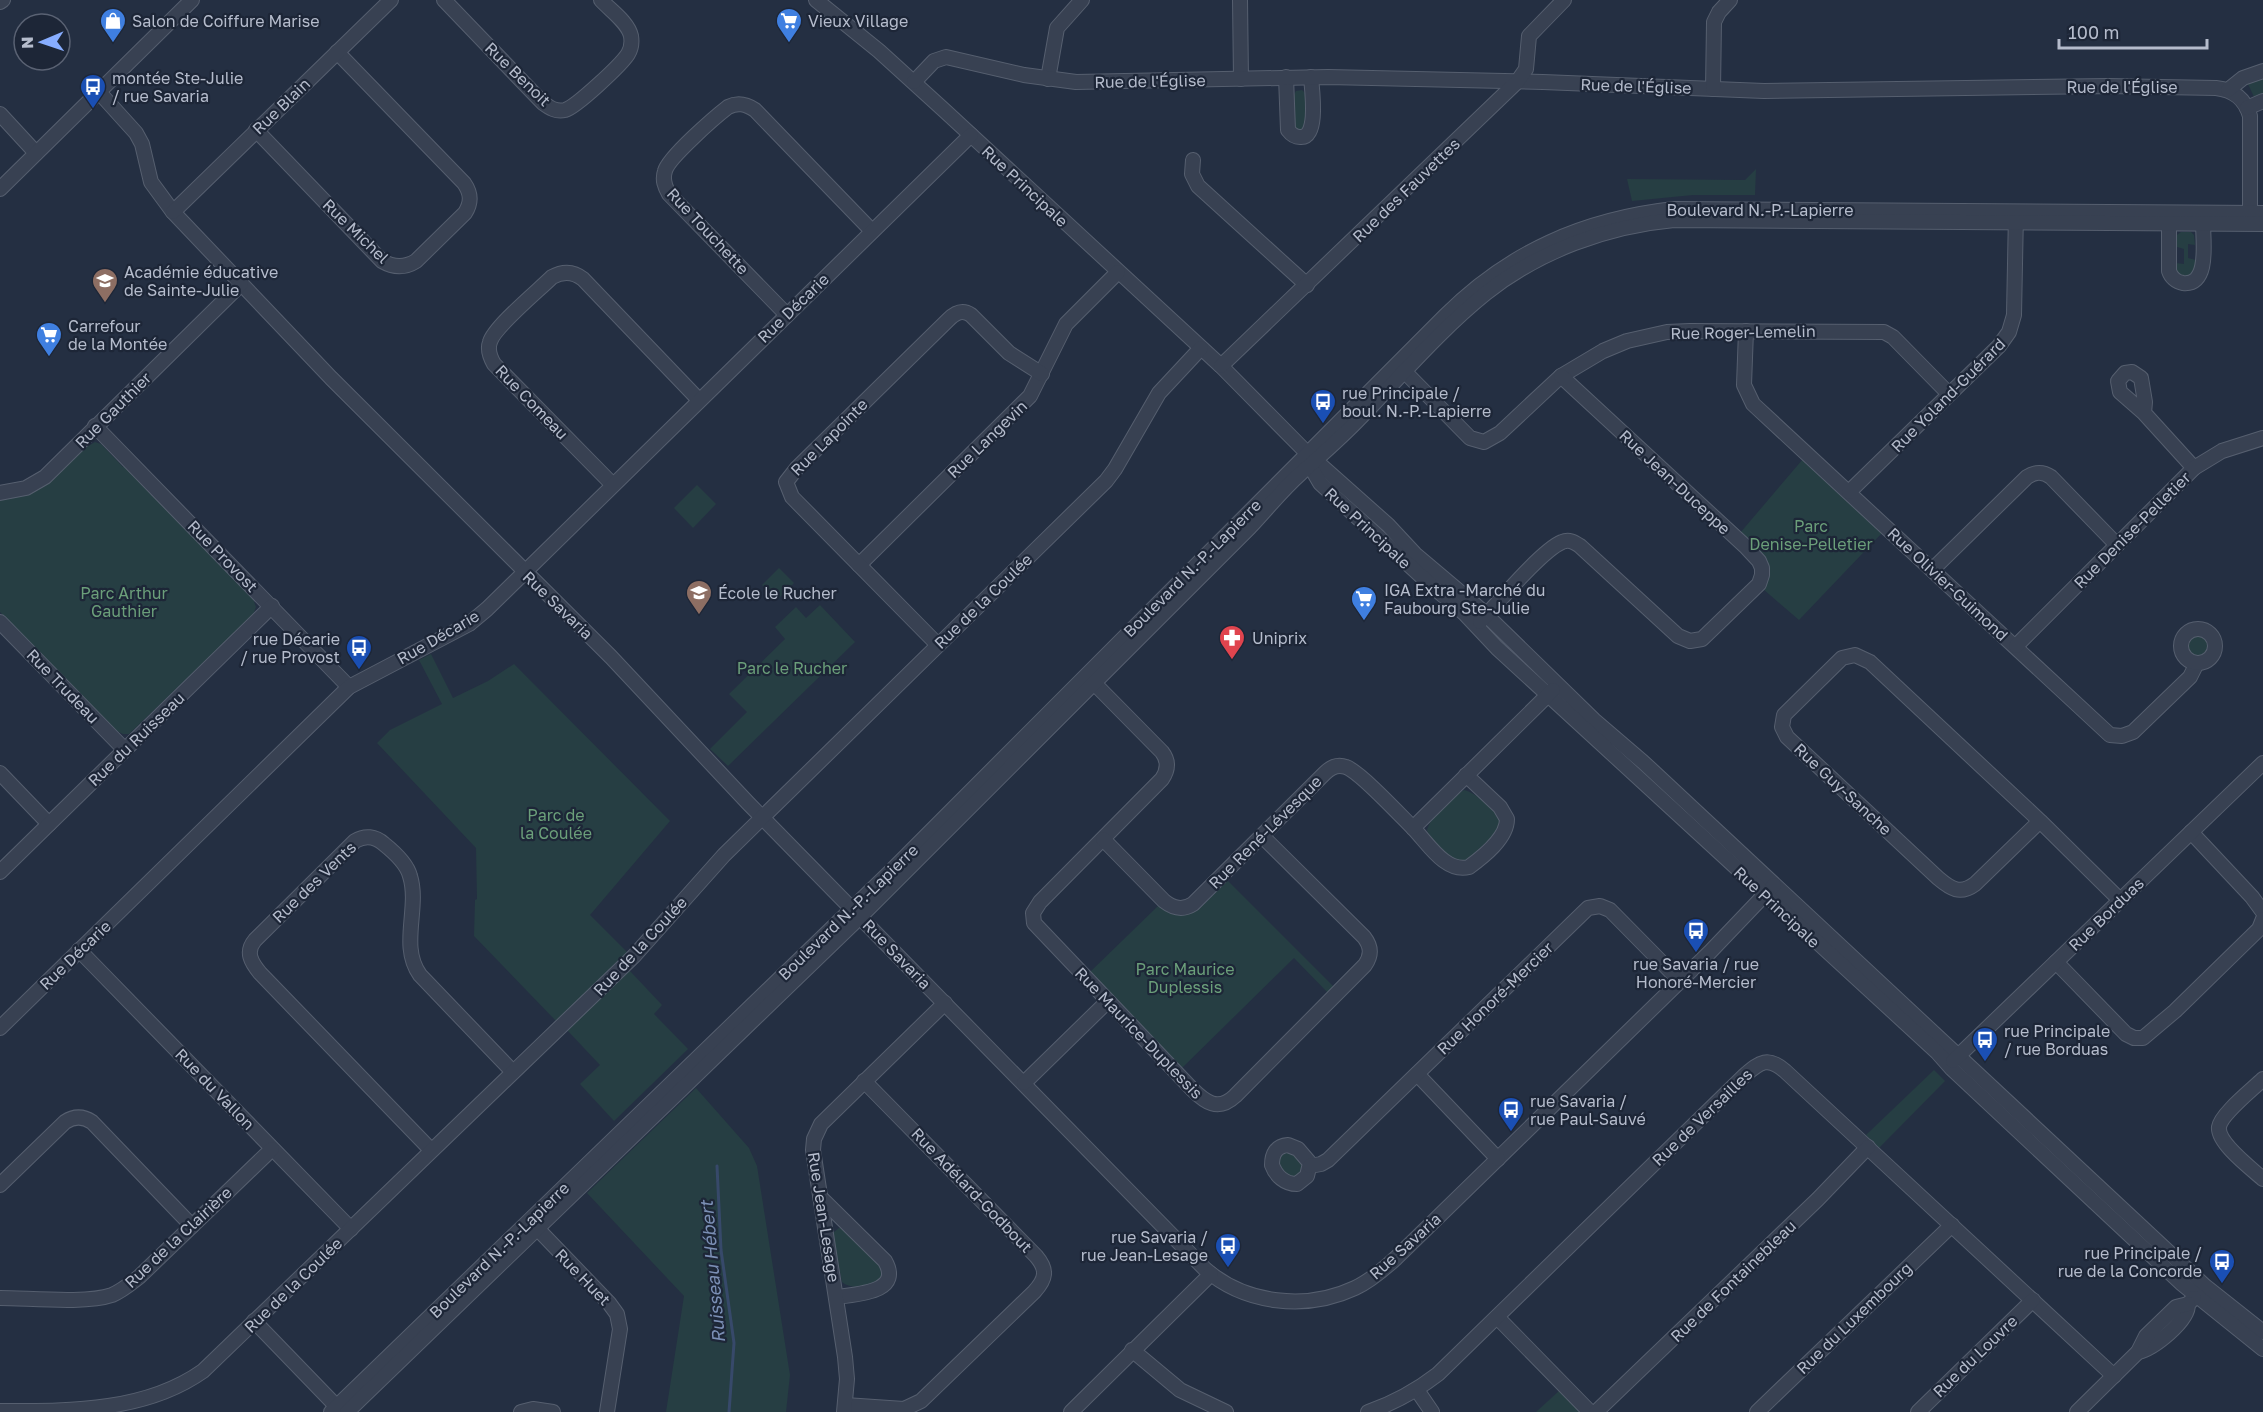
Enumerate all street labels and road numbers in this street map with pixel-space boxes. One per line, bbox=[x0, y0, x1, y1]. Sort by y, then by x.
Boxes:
street label: Rue Benoit bbox=[481, 38, 555, 110]
street label: Rue de l'Église bbox=[1094, 70, 1206, 92]
street label: Rue Blain bbox=[248, 74, 314, 138]
street label: Rue de l'Église bbox=[1580, 74, 1692, 98]
street label: Rue de l'Église bbox=[2066, 77, 2178, 97]
street label: Rue des Fauvettes bbox=[1348, 134, 1464, 246]
street label: Rue Principale bbox=[978, 141, 1072, 231]
street label: Rue Touchette bbox=[663, 184, 753, 278]
street label: Rue Michel bbox=[319, 194, 393, 268]
street label: Boulevard N.-P.-Lapierre bbox=[1667, 200, 1853, 220]
street label: Rue Décarie bbox=[753, 269, 833, 347]
street label: Rue Roger-Lemelin bbox=[1670, 321, 1816, 343]
street label: Rue Yoland-Guérard bbox=[1887, 334, 2009, 456]
street label: Rue Comeau bbox=[491, 360, 573, 444]
street label: Rue Gauthier bbox=[71, 368, 155, 452]
street label: Rue Lapointe bbox=[786, 394, 872, 480]
street label: Rue Langevin bbox=[943, 396, 1031, 482]
street label: Rue Jean-Duceppe bbox=[1615, 425, 1735, 539]
street label: Rue Denise-Pelletier bbox=[2069, 467, 2195, 593]
street label: Rue Principale bbox=[1321, 483, 1415, 573]
street label: Boulevard N.-P.-Lapierre bbox=[1119, 495, 1265, 641]
street label: Rue Provost bbox=[184, 516, 262, 596]
street label: Rue Olivier-Guimond bbox=[1884, 523, 2012, 645]
street label: Rue de la Coulée bbox=[930, 549, 1036, 653]
street label: Rue Savaria bbox=[519, 567, 597, 643]
street label: Rue Décarie bbox=[393, 605, 483, 669]
street label: Rue Trudeau bbox=[23, 645, 103, 727]
street label: Rue du Ruisseau bbox=[84, 688, 188, 790]
street label: Rue Guy-Sanche bbox=[1790, 739, 1896, 839]
street label: Rue René-Lévesque bbox=[1204, 771, 1326, 893]
street label: Rue des Vents bbox=[268, 837, 360, 927]
street label: Boulevard N.-P.-Lapierre bbox=[774, 840, 922, 984]
street label: Rue Principale bbox=[1730, 862, 1824, 952]
street label: Rue Borduas bbox=[2064, 873, 2148, 955]
street label: Rue de la Coulée bbox=[589, 892, 691, 1000]
street label: Rue Savaria bbox=[859, 915, 935, 993]
street label: Rue Décarie bbox=[35, 916, 115, 994]
street label: Rue Honoré-Mercier bbox=[1433, 937, 1557, 1059]
street label: Rue Maurice-Duplessis bbox=[1071, 963, 1207, 1103]
street label: Rue du Vallon bbox=[171, 1044, 259, 1134]
street label: Rue de Versailles bbox=[1648, 1064, 1756, 1170]
street label: Rue Adélard-Godbout bbox=[907, 1123, 1037, 1257]
street label: Rue Jean-Lesage bbox=[804, 1150, 844, 1284]
street label: Boulevard N.-P.-Lapierre bbox=[425, 1178, 573, 1322]
street label: Rue de la Clairière bbox=[120, 1182, 236, 1292]
street label: Rue Savaria bbox=[1365, 1209, 1445, 1283]
street label: Rue de Fontainebleau bbox=[1666, 1216, 1800, 1346]
street label: Rue de la Coulée bbox=[240, 1233, 346, 1337]
street label: Rue Huet bbox=[551, 1244, 615, 1310]
street label: Rue du Luxembourg bbox=[1792, 1258, 1916, 1378]
street label: Rue du Louvre bbox=[1929, 1311, 2021, 1401]

